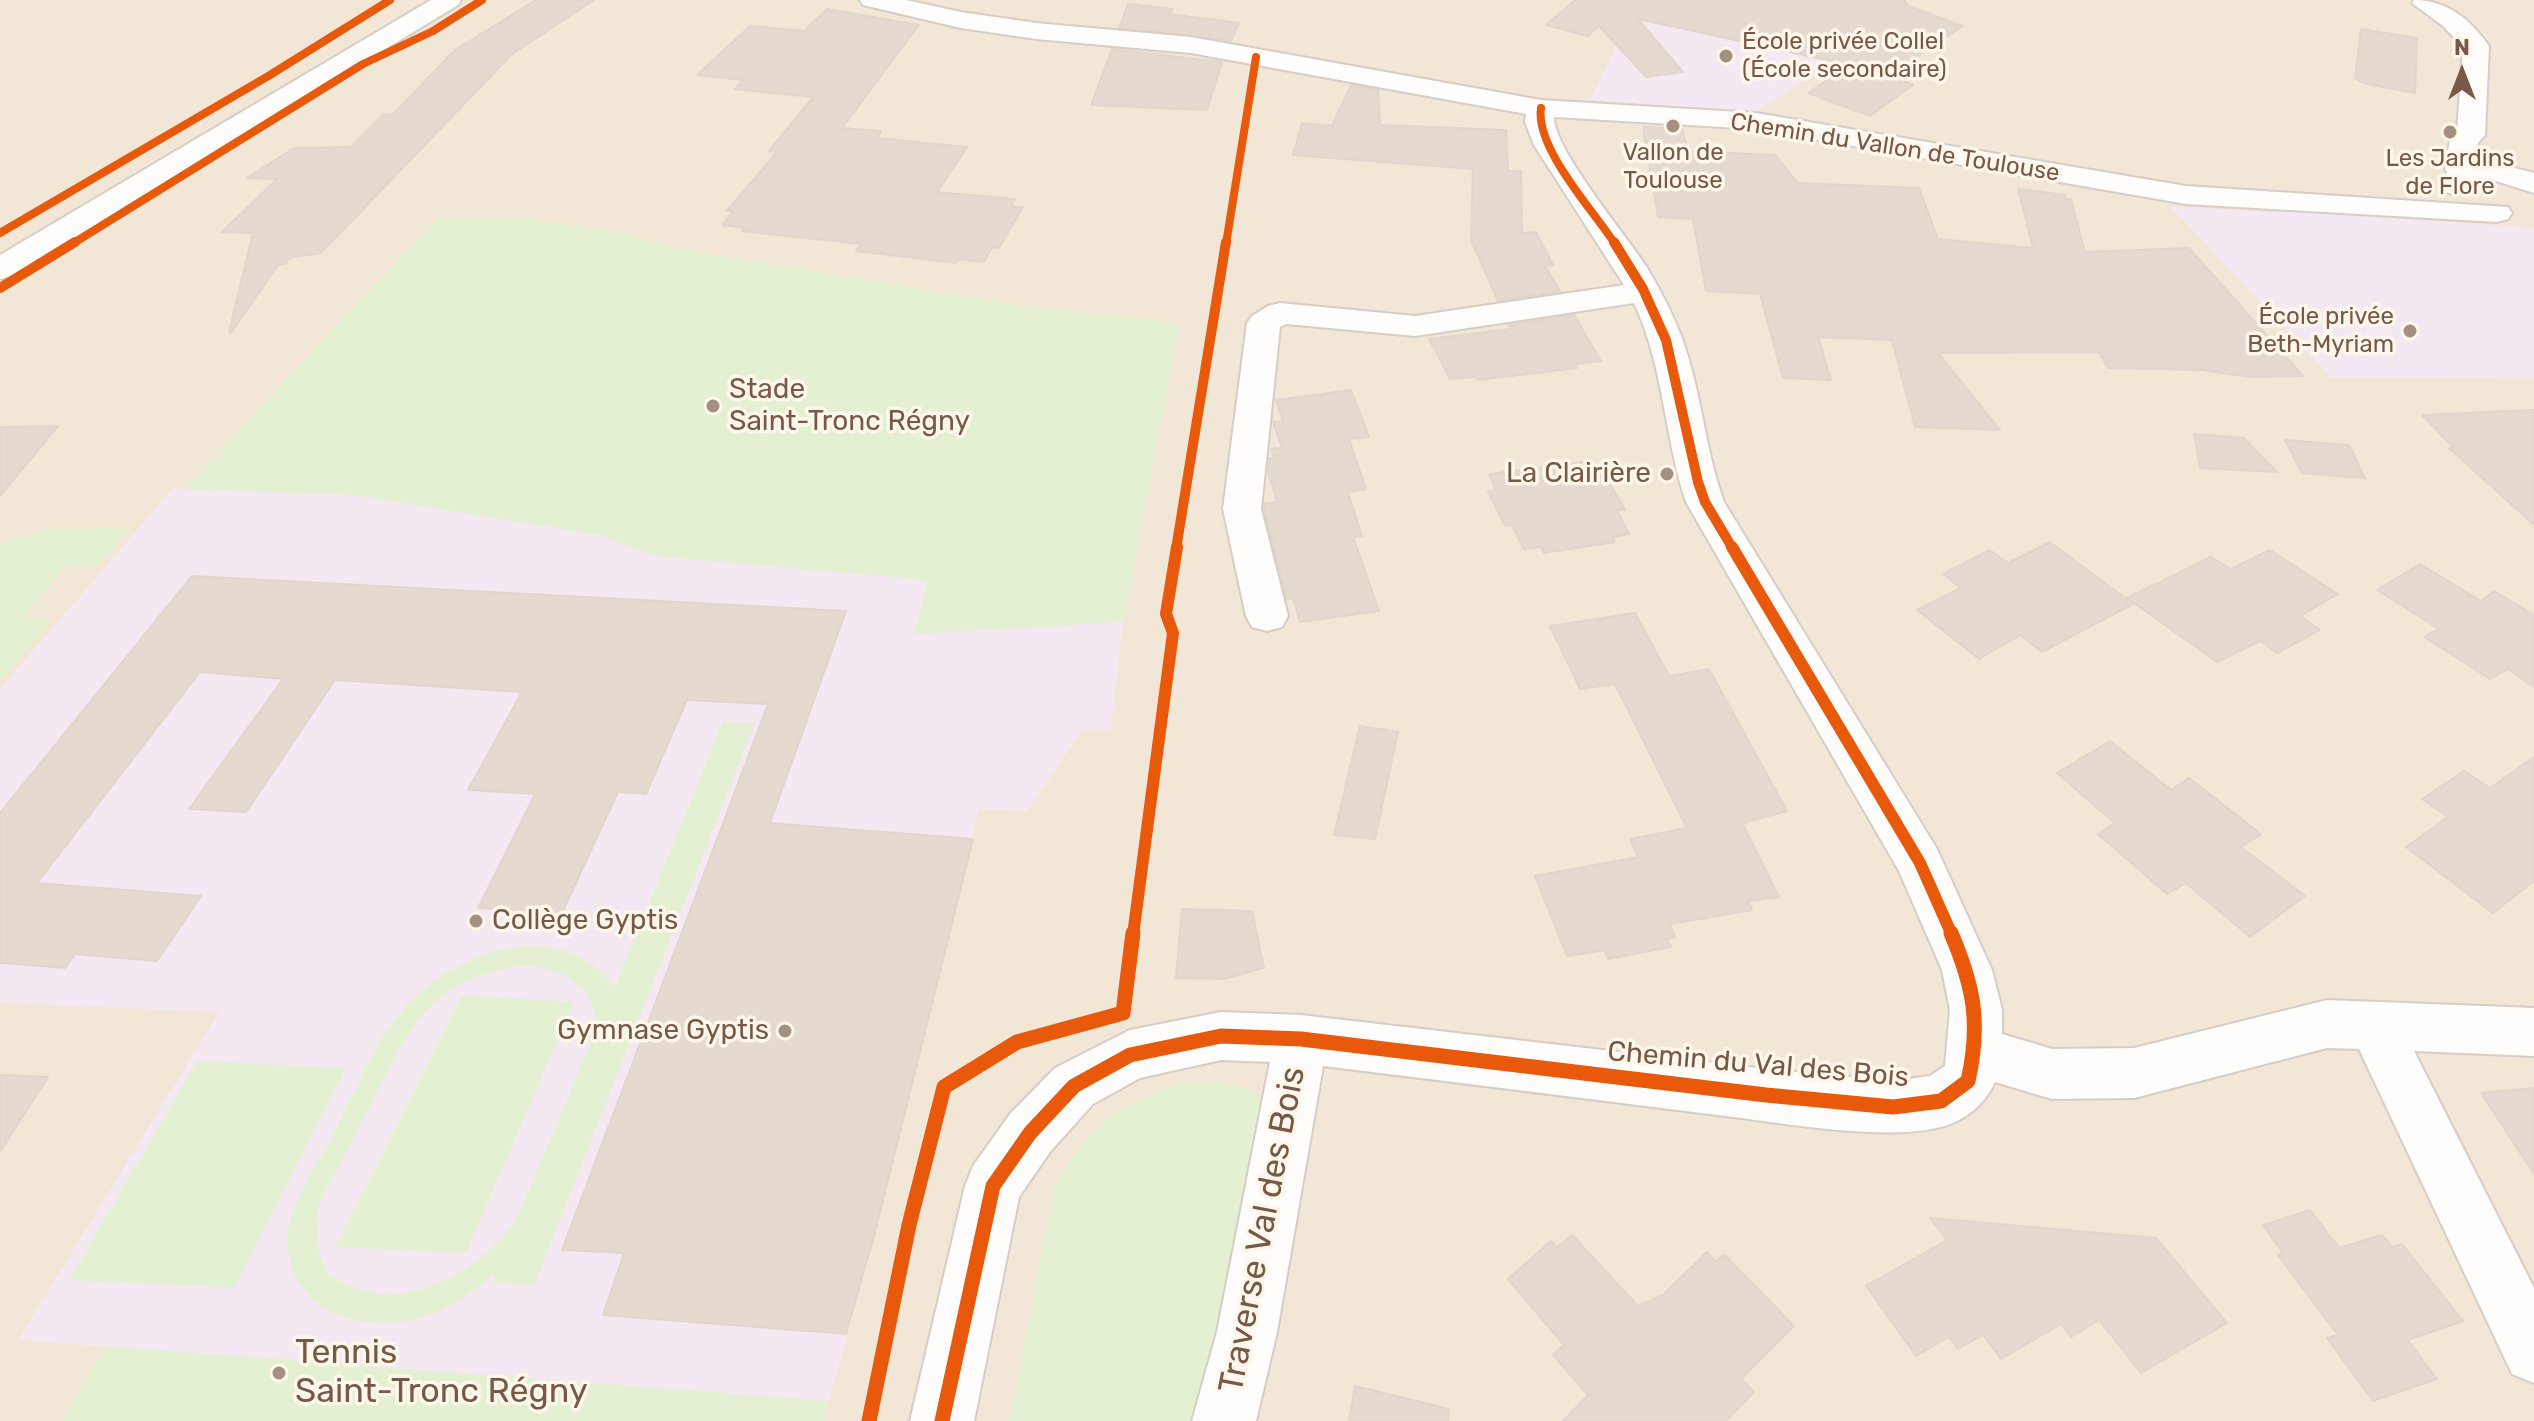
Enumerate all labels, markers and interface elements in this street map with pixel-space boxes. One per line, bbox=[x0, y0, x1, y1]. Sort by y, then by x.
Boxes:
place label: École privée Collel (École secondaire) bbox=[1742, 28, 1947, 84]
north arrow bbox=[2422, 32, 2502, 112]
text: N bbox=[2454, 34, 2470, 61]
marker: École privée Collel (École secondaire) bbox=[1717, 47, 1735, 65]
street label: Chemin du Vallon de Toulouse bbox=[1728, 108, 2062, 188]
marker: Vallon de Toulouse bbox=[1664, 117, 1682, 135]
marker: Les Jardins de Flore bbox=[2441, 123, 2459, 141]
place label: Vallon de Toulouse bbox=[1622, 139, 1724, 195]
place label: Les Jardins de Flore bbox=[2386, 145, 2514, 201]
place label: École privée Beth-Myriam bbox=[2247, 303, 2394, 359]
marker: École privée Beth-Myriam bbox=[2401, 322, 2419, 340]
place label: Stade Saint-Tronc Régny bbox=[729, 373, 970, 439]
marker: Stade Saint-Tronc Régny bbox=[704, 397, 722, 415]
place label: La Clairière bbox=[1506, 457, 1651, 491]
marker: La Clairière bbox=[1658, 465, 1676, 483]
place label: Collège Gyptis bbox=[492, 904, 678, 938]
marker: Collège Gyptis bbox=[467, 912, 485, 930]
place label: Gymnase Gyptis bbox=[557, 1014, 769, 1048]
marker: Gymnase Gyptis bbox=[776, 1022, 794, 1040]
street label: Chemin du Val des Bois bbox=[1606, 1035, 1910, 1095]
street label: Traverse Val des Bois bbox=[1211, 1063, 1315, 1397]
place label: Tennis Saint-Tronc Régny bbox=[295, 1333, 588, 1412]
marker: Tennis Saint-Tronc Régny bbox=[270, 1364, 288, 1382]

